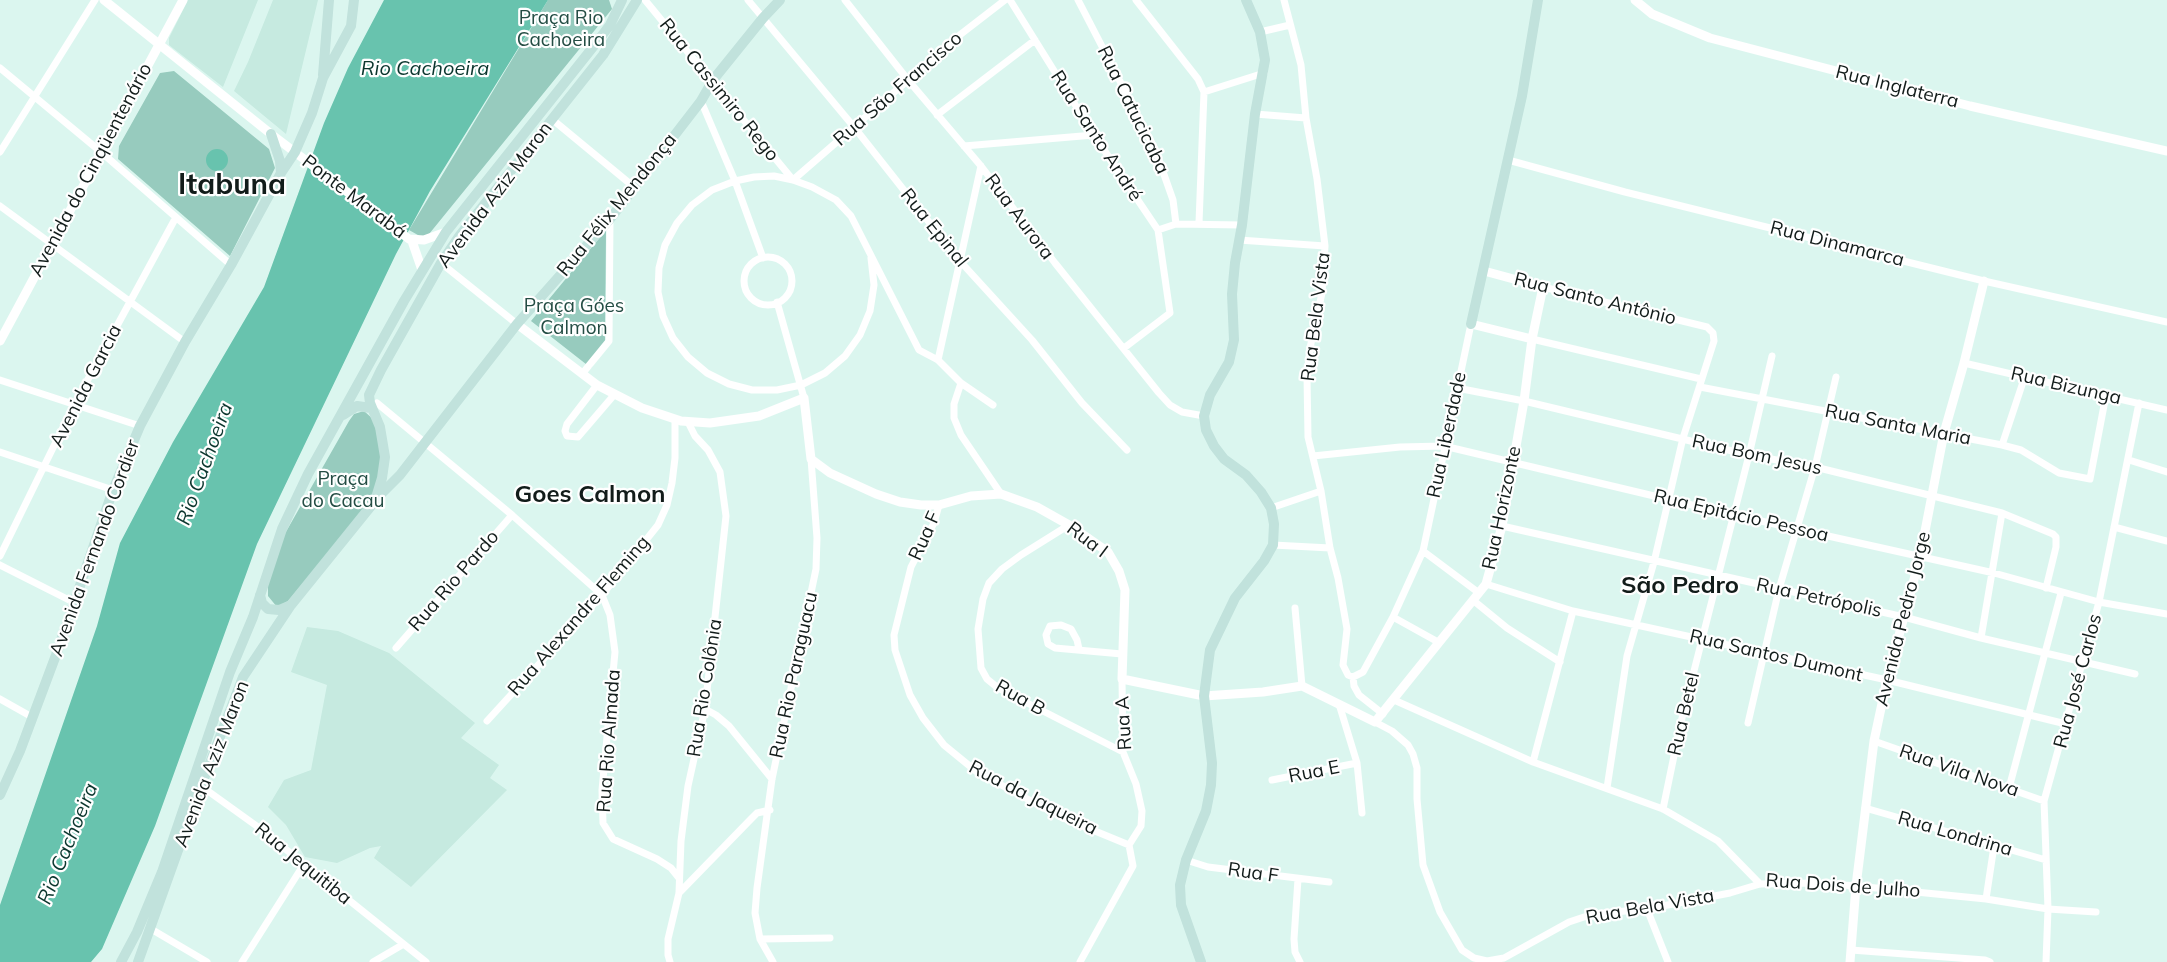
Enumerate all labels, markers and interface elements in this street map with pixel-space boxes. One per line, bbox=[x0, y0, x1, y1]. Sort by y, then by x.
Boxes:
park label: Praça Rio Cachoeira bbox=[517, 7, 605, 51]
street label: Rua Cassimiro Rego bbox=[654, 14, 784, 166]
street label: Rua São Francisco bbox=[829, 27, 967, 151]
street label: Rua Catucicaba bbox=[1092, 42, 1174, 178]
water label: Rio Cachoeira bbox=[361, 57, 489, 81]
street label: Avenida do Cinqüentenário bbox=[25, 59, 157, 281]
street label: Rua Inglaterra bbox=[1833, 61, 1961, 113]
street label: Rua Santo André bbox=[1045, 67, 1147, 205]
street label: Avenida Aziz Maron bbox=[433, 118, 557, 272]
street label: Rua Félix Mendonça bbox=[552, 129, 682, 281]
street label: Ponte Marabá bbox=[297, 150, 411, 244]
district label: Itabuna bbox=[178, 168, 286, 202]
street label: Rua Aurora bbox=[979, 170, 1059, 264]
street label: Rua Epinal bbox=[895, 184, 973, 272]
street label: Rua Dinamarca bbox=[1768, 216, 1906, 272]
street label: Rua Bela Vista bbox=[1297, 251, 1335, 383]
street label: Rua Santo Antônio bbox=[1512, 268, 1678, 330]
park label: Praça Góes Calmon bbox=[524, 295, 624, 339]
street label: Avenida Garcia bbox=[45, 321, 127, 451]
street label: Rua Bizunga bbox=[2009, 362, 2123, 410]
street label: Rua Liberdade bbox=[1423, 370, 1471, 500]
water label: Rio Cachoeira bbox=[172, 400, 238, 528]
street label: Rua Santa Maria bbox=[1823, 400, 1973, 450]
street label: Rua Bom Jesus bbox=[1690, 430, 1824, 480]
street label: Avenida Fernando Cordier bbox=[45, 437, 145, 659]
street label: Rua Horizonte bbox=[1478, 444, 1526, 572]
park label: Praça do Cacau bbox=[302, 468, 384, 512]
district label: Goes Calmon bbox=[514, 481, 666, 509]
street label: Rua Epitácio Pessoa bbox=[1651, 485, 1831, 547]
street label: Rua F bbox=[904, 508, 946, 564]
street label: Rua I bbox=[1062, 517, 1112, 563]
street label: Rua Rio Pardo bbox=[404, 526, 504, 636]
street label: Avenida Pedro Jorge bbox=[1870, 529, 1936, 709]
street label: Rua Alexandre Fleming bbox=[503, 531, 655, 701]
district label: São Pedro bbox=[1621, 572, 1739, 600]
street label: Rua Petrópolis bbox=[1754, 574, 1884, 622]
street label: Rua Rio Paraguacu bbox=[765, 590, 823, 760]
street label: Rua José Carlos bbox=[2049, 611, 2107, 751]
street label: Rua Rio Colônia bbox=[683, 617, 727, 759]
street label: Rua Santos Dumont bbox=[1687, 625, 1865, 687]
street label: Rua Rio Almada bbox=[593, 669, 625, 813]
street label: Rua Betel bbox=[1663, 670, 1705, 758]
street label: Rua B bbox=[991, 675, 1049, 721]
street label: Avenida Aziz Maron bbox=[170, 677, 254, 851]
street label: Rua A bbox=[1111, 695, 1137, 751]
street label: Rua Vila Nova bbox=[1896, 740, 2022, 802]
street label: Rua da Jaqueira bbox=[965, 756, 1101, 840]
street label: Rua E bbox=[1286, 756, 1342, 788]
water label: Rio Cachoeira bbox=[33, 780, 103, 908]
street label: Rua Londrina bbox=[1895, 807, 2015, 861]
street label: Rua Jequitiba bbox=[250, 818, 356, 910]
street label: Rua F bbox=[1226, 858, 1280, 888]
street label: Rua Dois de Julho bbox=[1765, 869, 1921, 903]
street label: Rua Bela Vista bbox=[1584, 885, 1716, 929]

